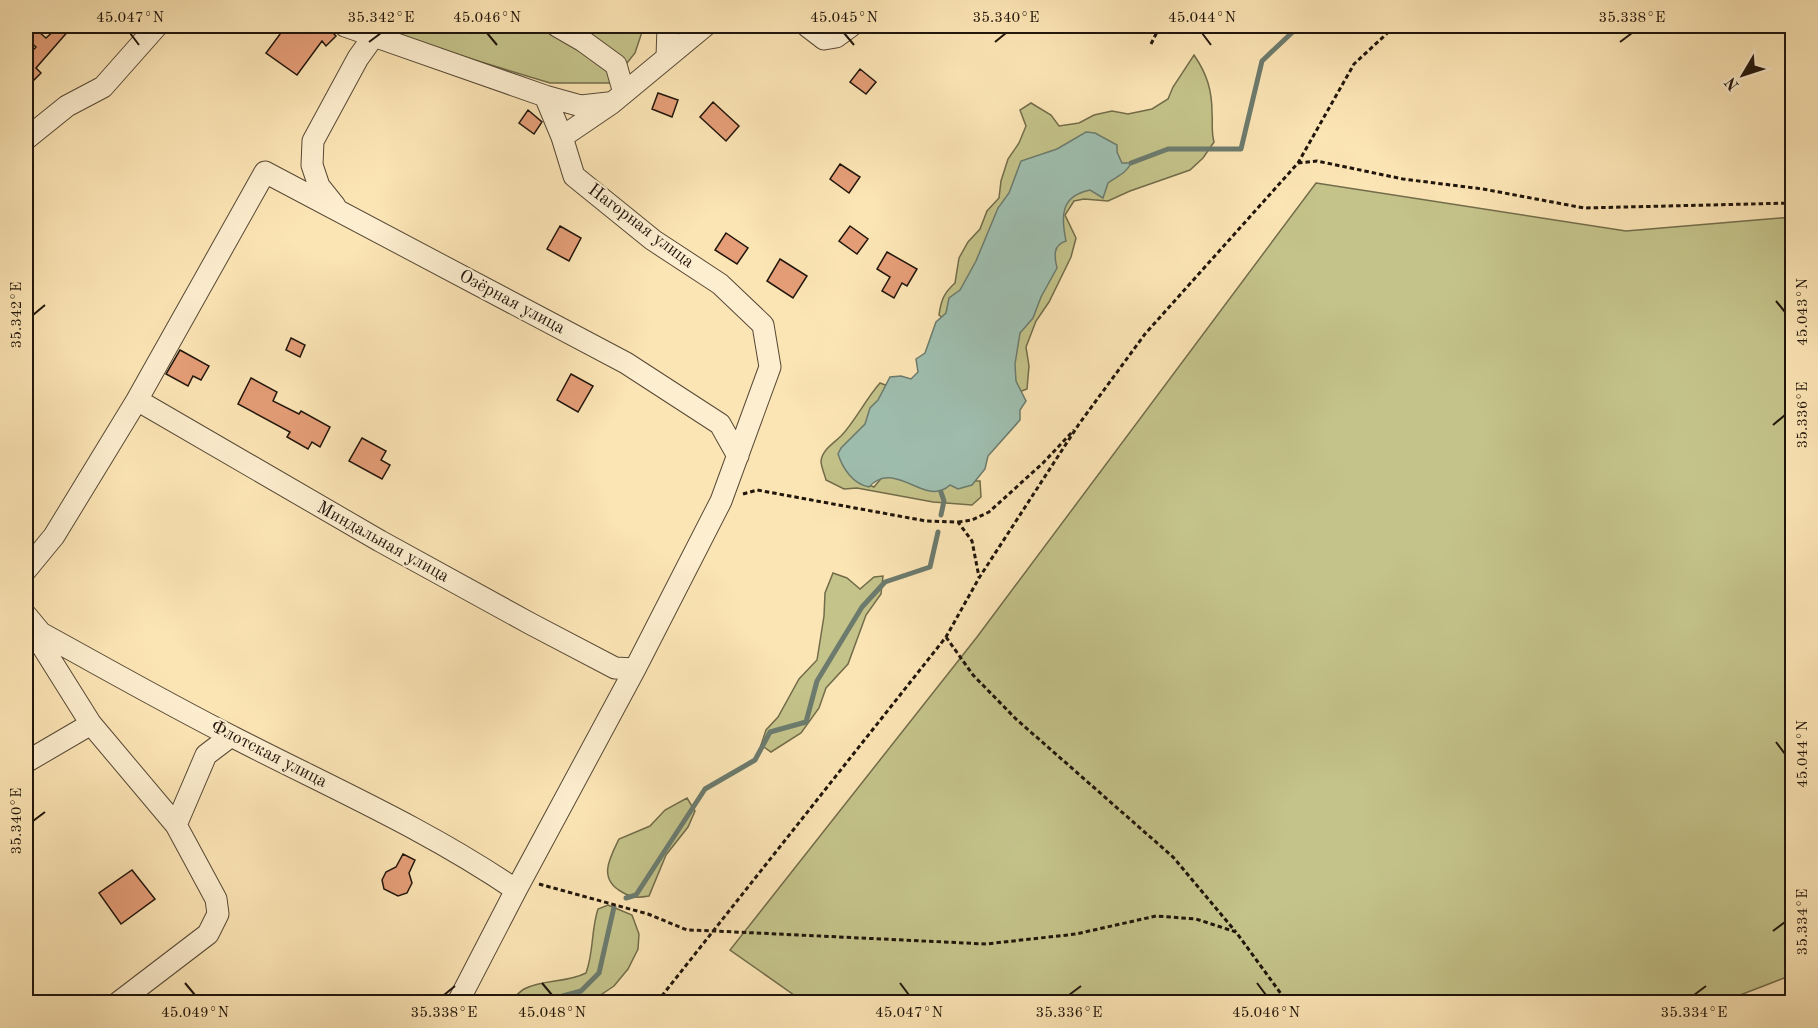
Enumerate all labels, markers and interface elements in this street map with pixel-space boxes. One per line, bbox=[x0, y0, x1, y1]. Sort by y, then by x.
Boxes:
text: 45.047°N bbox=[96, 11, 164, 26]
text: 35.342°E bbox=[348, 11, 414, 26]
text: 45.046°N bbox=[453, 11, 521, 26]
text: 45.045°N bbox=[810, 11, 878, 26]
text: 35.340°E bbox=[973, 11, 1039, 26]
text: 45.044°N bbox=[1168, 11, 1236, 26]
text: 35.338°E bbox=[1599, 11, 1665, 26]
north arrow bbox=[1713, 45, 1773, 105]
text: N bbox=[1722, 73, 1743, 93]
street label: Нагорная улица bbox=[585, 180, 697, 272]
street label: Озёрная улица bbox=[456, 267, 568, 338]
text: 45.043°N bbox=[1796, 278, 1811, 346]
text: 35.342°E bbox=[10, 282, 25, 348]
text: 35.336°E bbox=[1796, 382, 1811, 448]
street label: Миндальная улица bbox=[314, 498, 452, 586]
street label: Флотская улица bbox=[208, 717, 330, 791]
text: 45.044°N bbox=[1796, 720, 1811, 788]
text: 35.340°E bbox=[10, 788, 25, 854]
text: 35.334°E bbox=[1796, 889, 1811, 955]
text: 45.049°N bbox=[161, 1006, 229, 1021]
text: 35.338°E bbox=[411, 1006, 477, 1021]
text: 45.048°N bbox=[518, 1006, 586, 1021]
text: 45.047°N bbox=[875, 1006, 943, 1021]
text: 35.336°E bbox=[1036, 1006, 1102, 1021]
text: 45.046°N bbox=[1232, 1006, 1300, 1021]
text: 35.334°E bbox=[1661, 1006, 1727, 1021]

